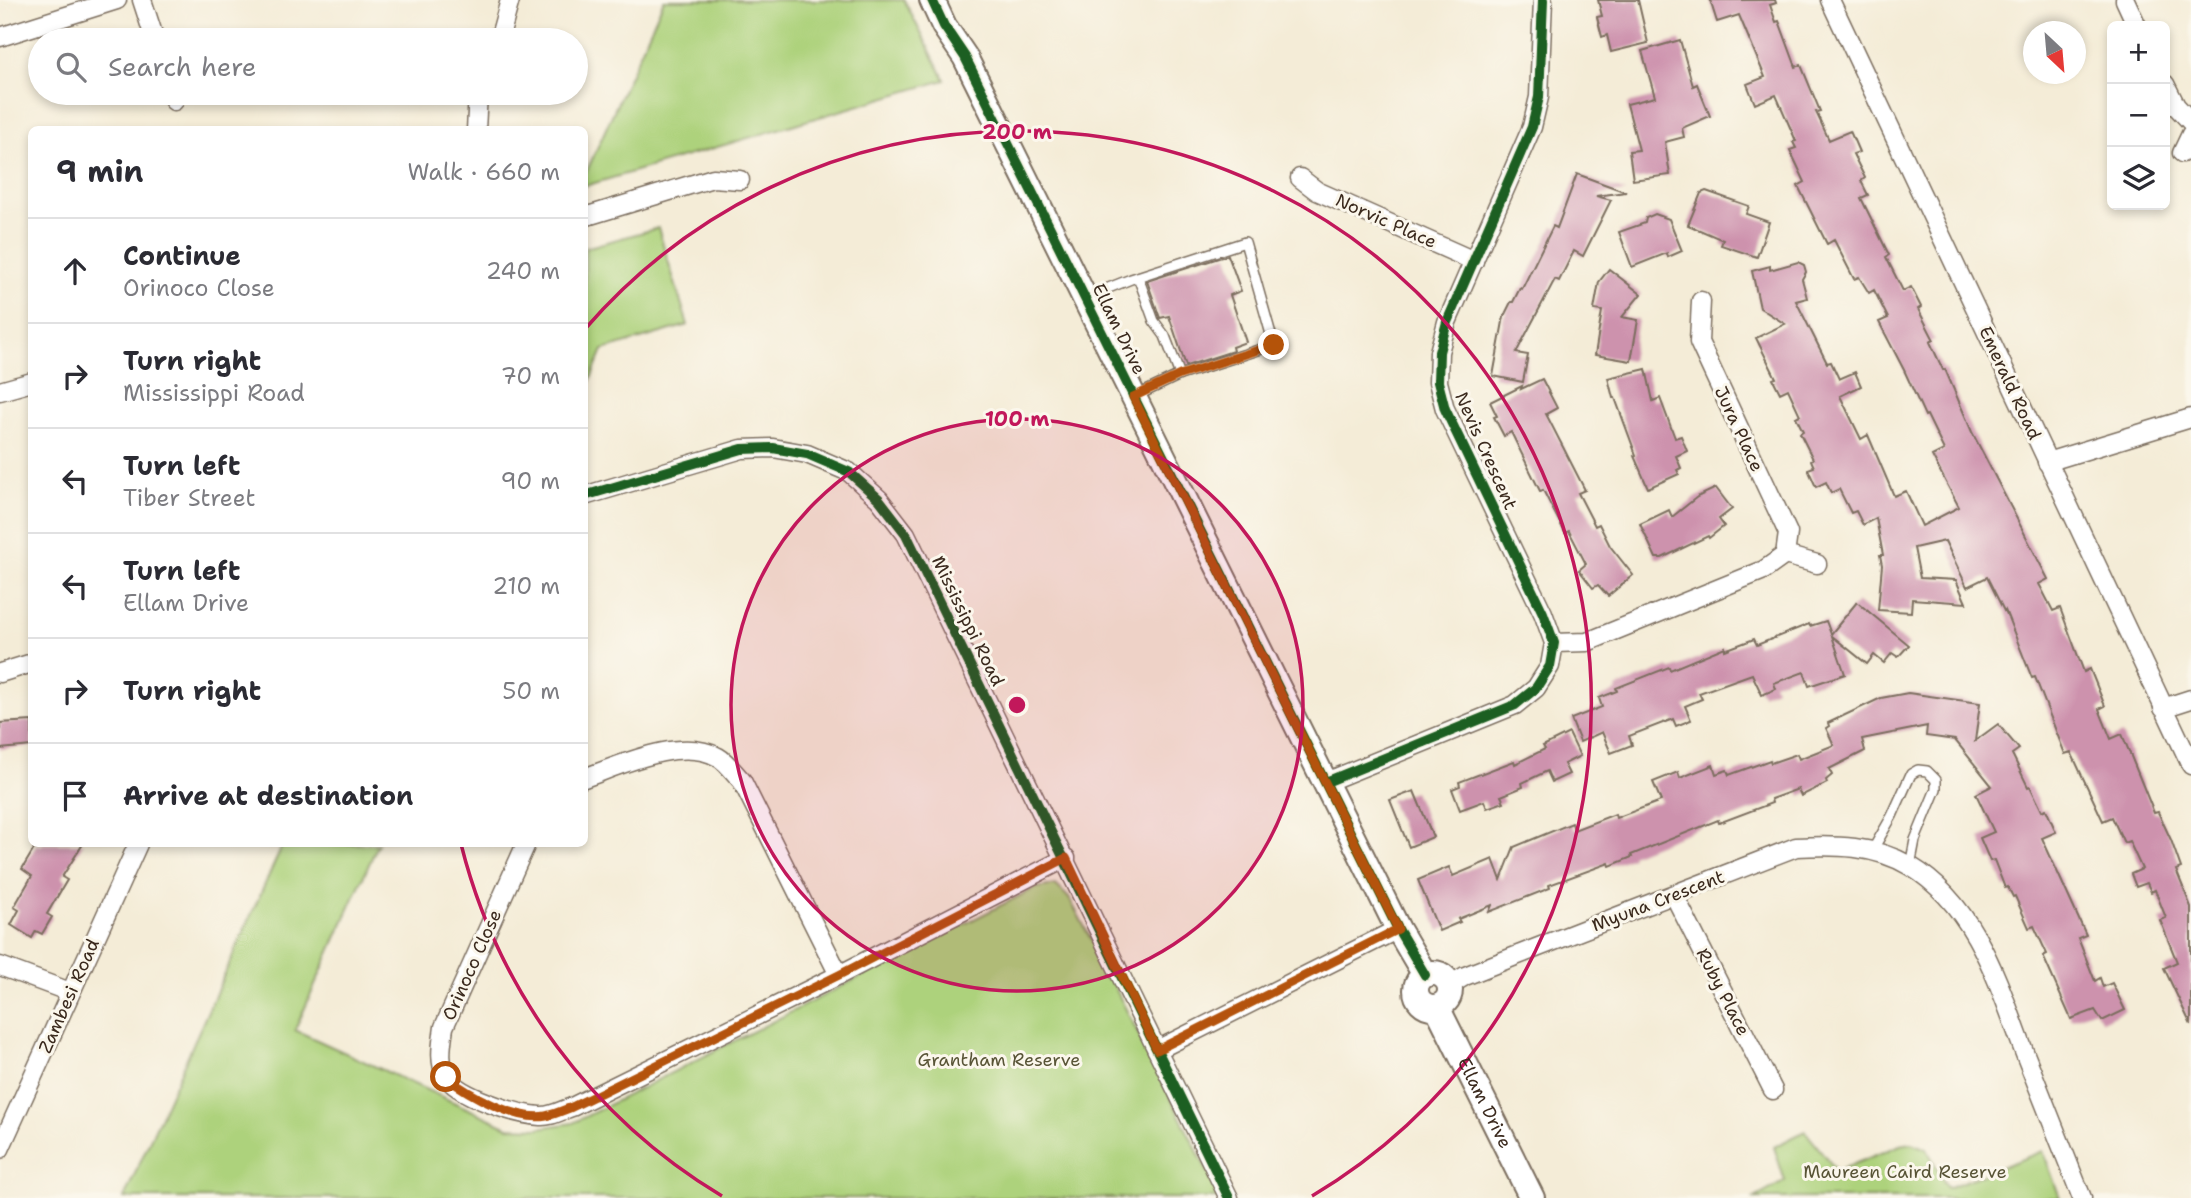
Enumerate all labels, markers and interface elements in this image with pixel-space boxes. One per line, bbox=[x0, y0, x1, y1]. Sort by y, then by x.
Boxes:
north arrow bbox=[2023, 21, 2086, 84]
map controls bbox=[2107, 21, 2170, 210]
button: + bbox=[2107, 21, 2170, 84]
search box bbox=[28, 28, 588, 105]
icon: search bbox=[52, 48, 90, 86]
text: Search here bbox=[108, 49, 257, 84]
button: − bbox=[2107, 84, 2170, 147]
text: 200 m bbox=[982, 118, 1052, 146]
button: layers bbox=[2107, 147, 2170, 210]
text: 9 min bbox=[56, 151, 143, 192]
text: Walk · 660 m bbox=[407, 157, 560, 187]
street label: Norvic Place bbox=[1332, 188, 1440, 254]
text: Continue bbox=[123, 238, 241, 273]
icon: ahead bbox=[56, 252, 94, 290]
text: 240 m bbox=[486, 256, 560, 286]
text: Orinoco Close bbox=[123, 273, 275, 303]
street label: Ellam Drive bbox=[1087, 279, 1151, 379]
street label: Emerald Road bbox=[1973, 322, 2047, 444]
route end bbox=[1258, 329, 1289, 360]
text: Turn right bbox=[123, 343, 261, 378]
icon: right bbox=[56, 357, 94, 395]
text: 70 m bbox=[501, 361, 560, 391]
text: Mississippi Road bbox=[123, 378, 305, 408]
street label: Jura Place bbox=[1709, 382, 1769, 476]
street label: Nevis Crescent bbox=[1449, 388, 1523, 514]
text: 100 m bbox=[985, 405, 1049, 433]
text: Turn left bbox=[123, 448, 240, 483]
icon: left bbox=[56, 462, 94, 500]
text: 90 m bbox=[500, 466, 560, 496]
text: Tiber Street bbox=[123, 483, 256, 513]
street label: Mississippi Road bbox=[926, 552, 1010, 690]
text: Turn left bbox=[123, 553, 240, 588]
icon: left bbox=[56, 567, 94, 605]
text: 210 m bbox=[492, 571, 560, 601]
text: Ellam Drive bbox=[123, 588, 249, 618]
icon: right bbox=[56, 672, 94, 710]
text: Turn right bbox=[123, 673, 261, 708]
text: 50 m bbox=[502, 676, 560, 706]
centre of rings bbox=[1005, 693, 1029, 717]
icon: arrive bbox=[56, 777, 94, 815]
text: Arrive at destination bbox=[123, 778, 413, 813]
street label: Myuna Crescent bbox=[1588, 865, 1728, 937]
street label: Orinoco Close bbox=[437, 906, 507, 1024]
street label: Zambesi Road bbox=[33, 935, 105, 1057]
street label: Ruby Place bbox=[1691, 944, 1755, 1040]
park label: Grantham Reserve bbox=[918, 1048, 1080, 1072]
street label: Ellam Drive bbox=[1452, 1053, 1517, 1152]
route start bbox=[430, 1061, 461, 1092]
park label: Maureen Caird Reserve bbox=[1803, 1160, 2007, 1184]

